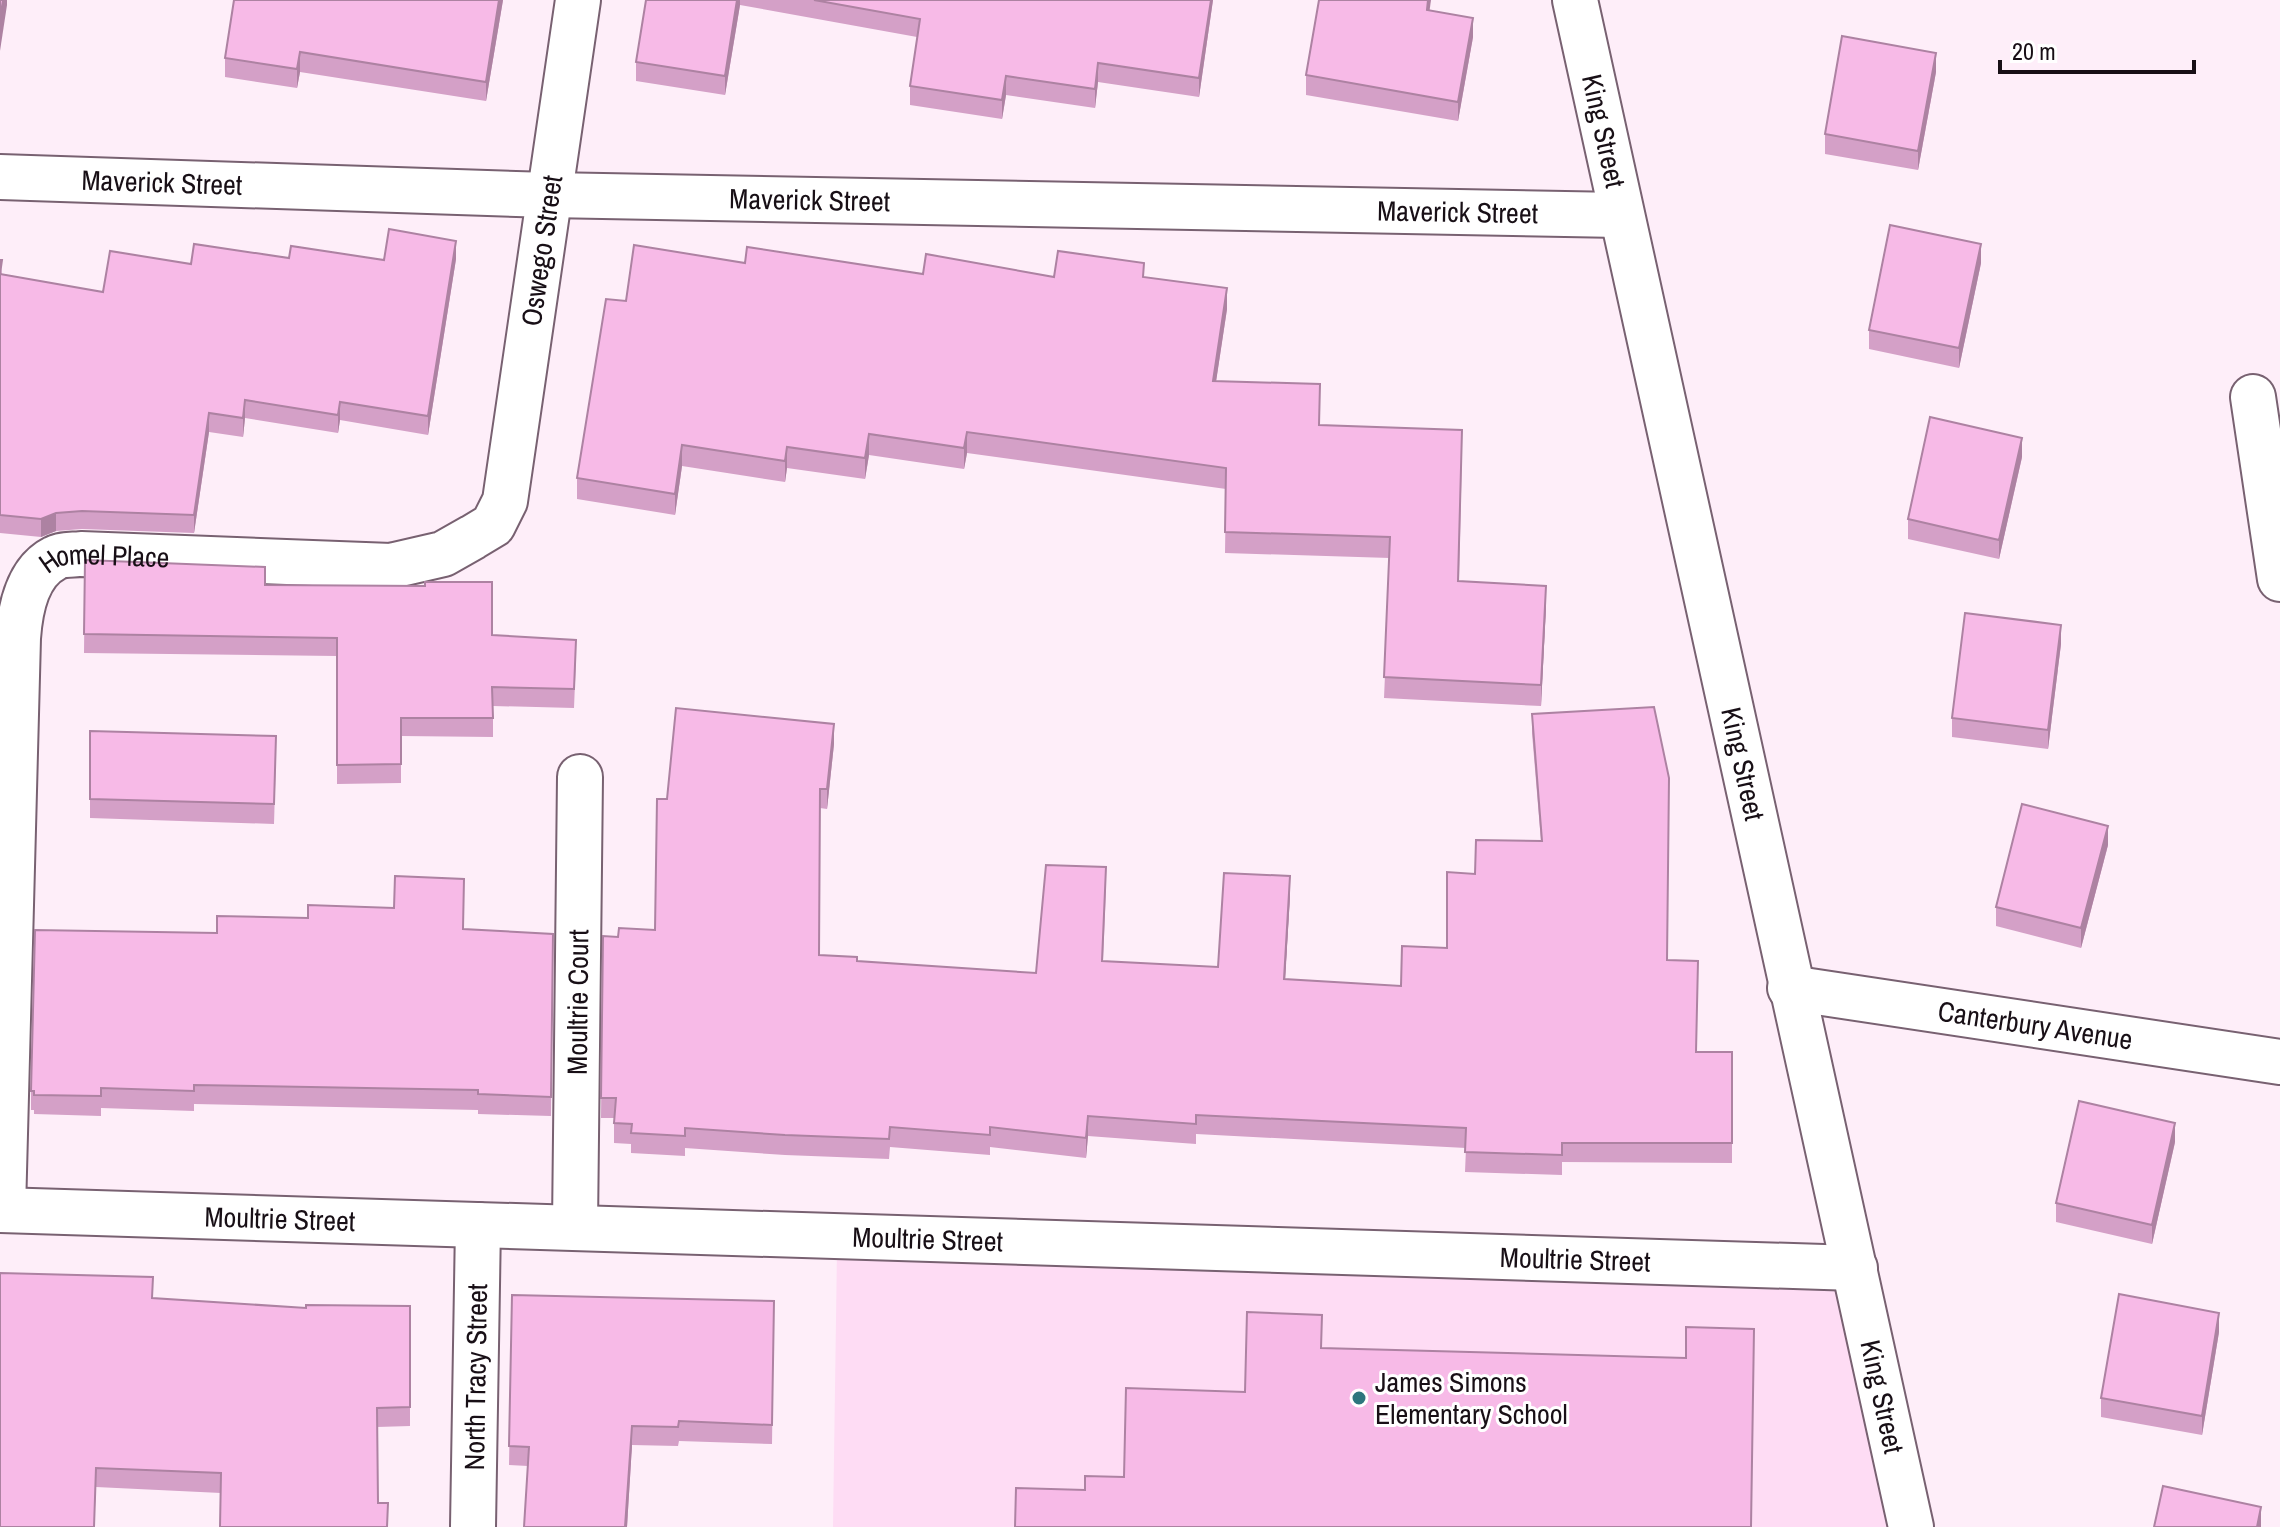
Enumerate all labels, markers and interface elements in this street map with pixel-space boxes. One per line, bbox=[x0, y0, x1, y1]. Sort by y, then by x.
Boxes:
scale bar bbox=[2000, 24, 2194, 74]
text: 20 m bbox=[2012, 35, 2056, 67]
street label: King Street bbox=[1573, 71, 1635, 191]
street label: Maverick Street bbox=[81, 161, 243, 204]
street label: Oswego Street bbox=[512, 173, 571, 329]
street label: Maverick Street bbox=[729, 179, 890, 220]
street label: Maverick Street bbox=[1377, 191, 1538, 232]
street label: Homel Place bbox=[31, 535, 170, 582]
street label: King Street bbox=[1712, 703, 1774, 824]
street label: Moultrie Court bbox=[558, 929, 597, 1075]
street label: Canterbury Avenue bbox=[1935, 992, 2135, 1058]
street label: Moultrie Street bbox=[204, 1197, 356, 1240]
street label: Moultrie Street bbox=[852, 1218, 1003, 1260]
street label: Moultrie Street bbox=[1499, 1238, 1651, 1281]
street label: North Tracy Street bbox=[455, 1283, 496, 1471]
street label: King Street bbox=[1851, 1336, 1913, 1457]
place label: James Simons Elementary School bbox=[1375, 1363, 1568, 1433]
marker: James Simons Elementary School bbox=[1350, 1389, 1368, 1407]

